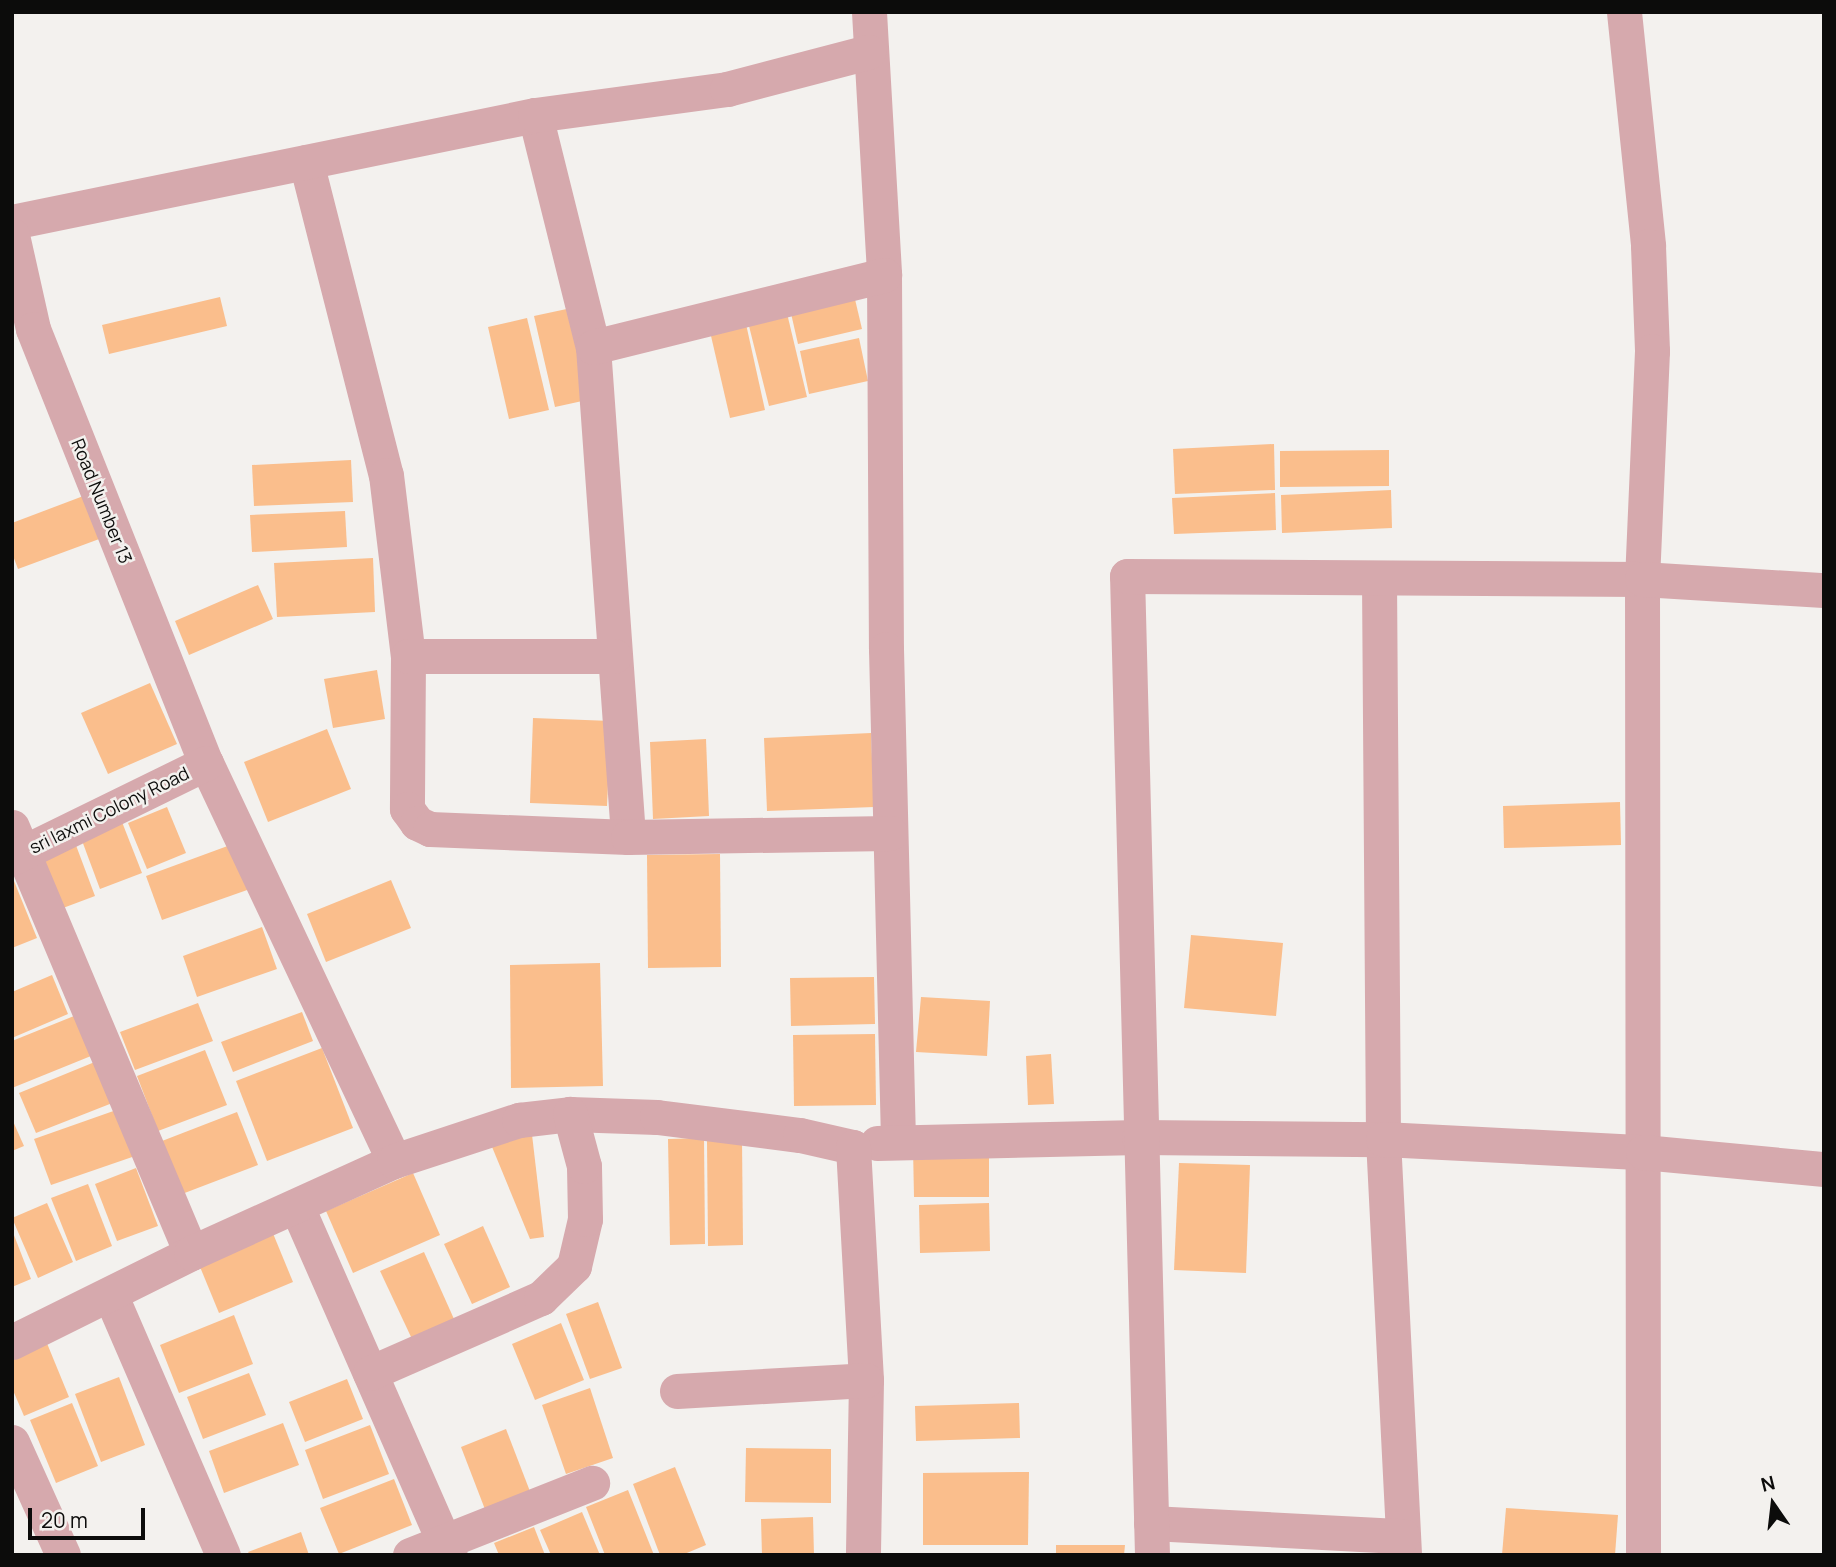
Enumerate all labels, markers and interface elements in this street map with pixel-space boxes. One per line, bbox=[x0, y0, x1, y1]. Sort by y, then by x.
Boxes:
street label: Road Number 13 bbox=[67, 435, 137, 567]
street label: sri laxmi Colony Road bbox=[26, 762, 192, 858]
north arrow bbox=[1738, 1469, 1808, 1539]
text: N bbox=[1758, 1469, 1778, 1498]
scale bar bbox=[32, 1494, 149, 1538]
text: 20 m bbox=[41, 1506, 88, 1534]

